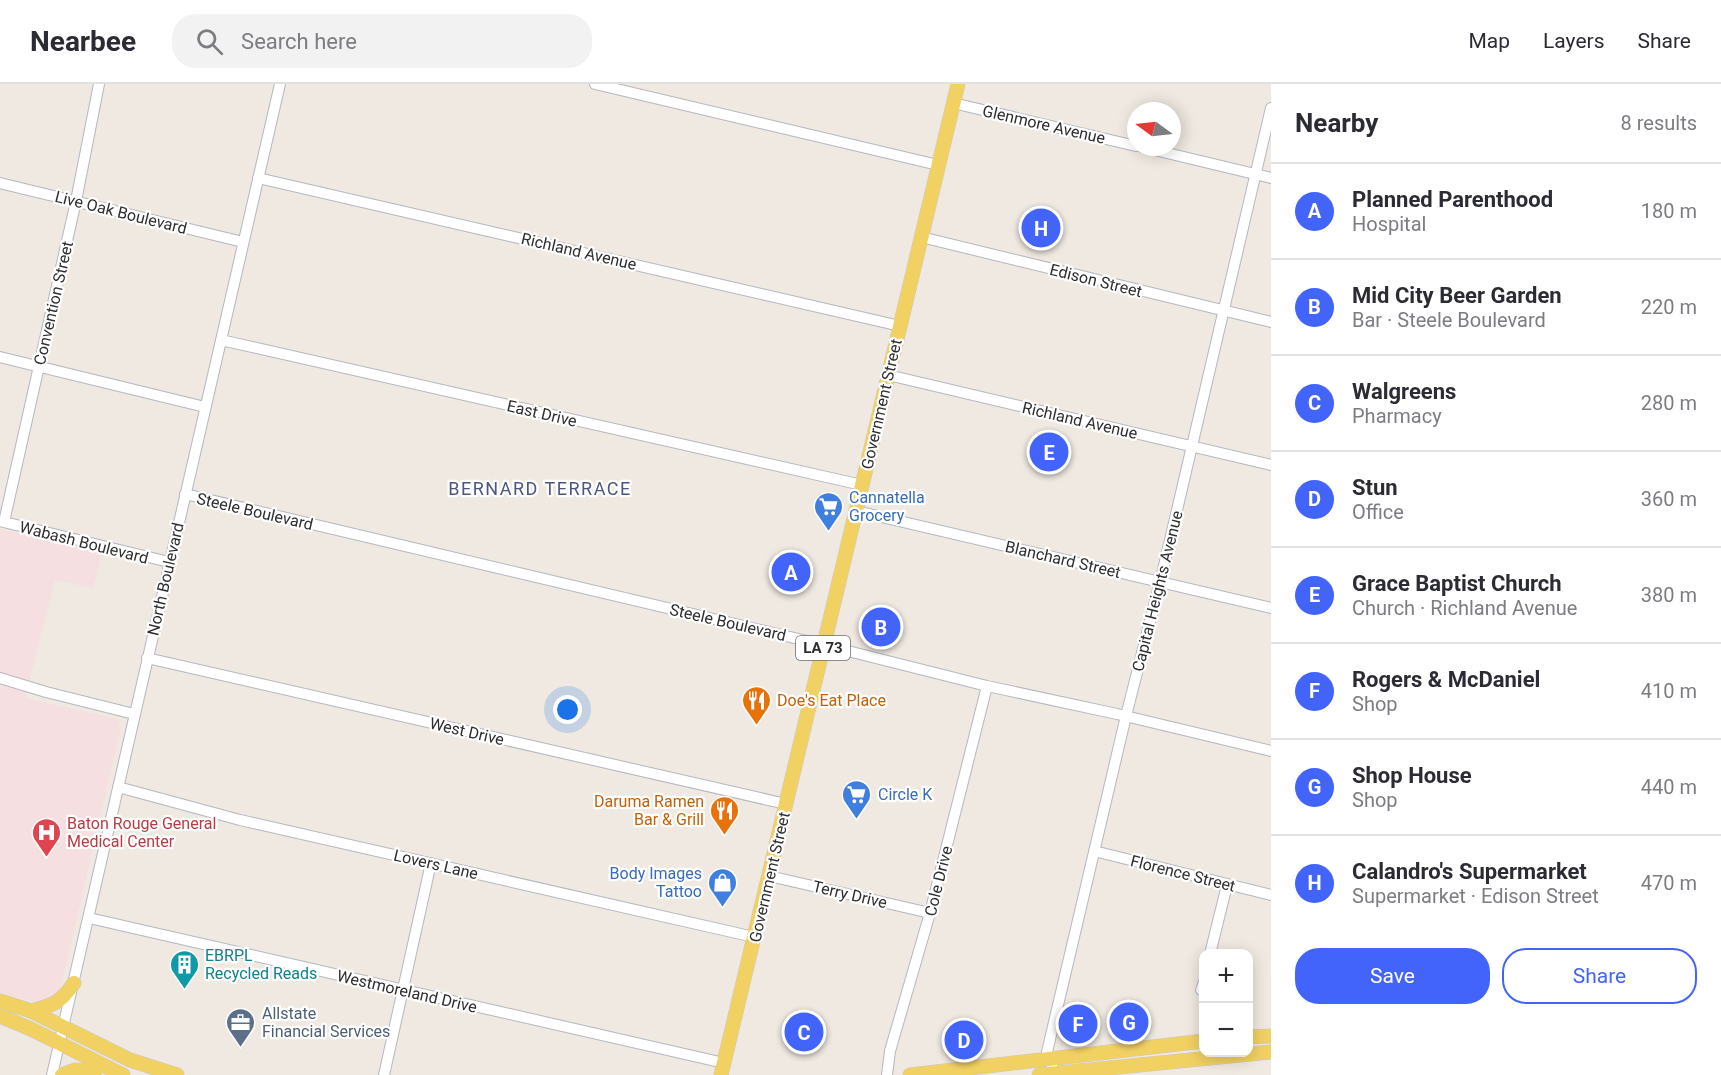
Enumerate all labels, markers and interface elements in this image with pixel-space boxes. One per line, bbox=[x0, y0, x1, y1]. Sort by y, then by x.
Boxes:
search box bbox=[172, 14, 592, 68]
text: Nearbee bbox=[30, 25, 136, 58]
icon: search bbox=[193, 25, 226, 58]
text: Search here bbox=[241, 29, 357, 54]
text: Map bbox=[1468, 29, 1510, 53]
text: Layers bbox=[1543, 29, 1604, 53]
text: Share bbox=[1637, 29, 1691, 53]
street label: Glenmore Avenue bbox=[981, 101, 1107, 148]
north arrow bbox=[1127, 102, 1181, 156]
text: Nearby bbox=[1295, 108, 1378, 138]
text: 8 results bbox=[1621, 111, 1697, 135]
street label: Live Oak Boulevard bbox=[53, 187, 189, 238]
text: Planned Parenthood bbox=[1352, 187, 1553, 212]
text: A bbox=[1308, 199, 1321, 223]
text: 180 m bbox=[1641, 199, 1697, 223]
pin: H bbox=[1022, 206, 1060, 250]
text: Hospital bbox=[1352, 212, 1426, 236]
street label: Richland Avenue bbox=[519, 229, 638, 274]
street label: Convention Street bbox=[30, 239, 77, 367]
street label: Edison Street bbox=[1048, 260, 1144, 301]
text: Mid City Beer Garden bbox=[1352, 283, 1562, 308]
text: B bbox=[1308, 295, 1321, 319]
text: 220 m bbox=[1641, 295, 1697, 319]
text: Bar · Steele Boulevard bbox=[1352, 308, 1546, 332]
street label: Government Street bbox=[857, 337, 906, 471]
text: Walgreens bbox=[1352, 379, 1456, 404]
text: C bbox=[1308, 391, 1321, 415]
text: 280 m bbox=[1641, 391, 1697, 415]
street label: East Drive bbox=[505, 396, 579, 431]
street label: Richland Avenue bbox=[1020, 398, 1139, 443]
text: Pharmacy bbox=[1352, 404, 1442, 428]
pin: E bbox=[1030, 430, 1068, 475]
text: Stun bbox=[1352, 475, 1398, 500]
district label: BERNARD TERRACE bbox=[448, 478, 632, 499]
text: D bbox=[1308, 487, 1321, 511]
text: 360 m bbox=[1641, 487, 1697, 511]
place label: Cannatella Grocery bbox=[849, 488, 925, 525]
street label: Steele Boulevard bbox=[195, 489, 315, 534]
supermarket icon: Cannatella Grocery bbox=[812, 490, 844, 532]
text: Office bbox=[1352, 500, 1404, 524]
street label: Capital Heights Avenue bbox=[1128, 509, 1187, 674]
street label: Wabash Boulevard bbox=[17, 517, 150, 568]
street label: North Boulevard bbox=[143, 521, 188, 637]
street label: Blanchard Street bbox=[1003, 537, 1122, 582]
pin: A bbox=[772, 550, 810, 594]
text: Grace Baptist Church bbox=[1352, 571, 1562, 596]
text: E bbox=[1309, 583, 1320, 607]
text: 380 m bbox=[1641, 583, 1697, 607]
text: Church · Richland Avenue bbox=[1352, 596, 1577, 620]
street label: Steele Boulevard bbox=[668, 600, 788, 645]
pin: B bbox=[862, 604, 900, 650]
road number: LA 73 bbox=[796, 636, 850, 660]
text: Rogers & McDaniel bbox=[1352, 667, 1540, 692]
text: F bbox=[1309, 679, 1320, 703]
text: 410 m bbox=[1641, 679, 1697, 703]
restaurant icon: Doe's Eat Place bbox=[740, 684, 772, 726]
place label: Doe's Eat Place bbox=[777, 691, 886, 710]
text: Shop bbox=[1352, 692, 1398, 716]
your location bbox=[553, 695, 582, 724]
street label: West Drive bbox=[428, 714, 506, 749]
text: Shop House bbox=[1352, 763, 1472, 788]
text: G bbox=[1308, 775, 1321, 799]
text: 440 m bbox=[1641, 775, 1697, 799]
supermarket icon: Circle K bbox=[841, 778, 873, 820]
place label: Circle K bbox=[878, 785, 933, 804]
text: Shop bbox=[1352, 788, 1398, 812]
place label: Daruma Ramen Bar & Grill bbox=[594, 792, 704, 829]
restaurant icon: Daruma Ramen Bar & Grill bbox=[709, 794, 741, 836]
street label: Government Street bbox=[745, 810, 794, 944]
place label: Baton Rouge General Medical Center bbox=[67, 814, 216, 851]
hospital icon: Baton Rouge General Medical Center bbox=[30, 816, 62, 858]
street label: Cole Drive bbox=[921, 844, 956, 918]
street label: Lovers Lane bbox=[392, 846, 480, 883]
street label: Florence Street bbox=[1128, 851, 1237, 896]
text: Calandro's Supermarket bbox=[1352, 859, 1587, 884]
place label: Body Images Tattoo bbox=[610, 864, 702, 901]
shop icon: Body Images Tattoo bbox=[707, 866, 739, 908]
text: H bbox=[1307, 871, 1322, 895]
text: 470 m bbox=[1641, 871, 1697, 895]
street label: Terry Drive bbox=[811, 877, 889, 912]
text: Supermarket · Edison Street bbox=[1352, 884, 1599, 908]
place label: EBRPL Recycled Reads bbox=[205, 946, 317, 983]
building icon: EBRPL Recycled Reads bbox=[168, 948, 200, 990]
button: Save bbox=[1295, 948, 1490, 1004]
button: Share bbox=[1502, 948, 1697, 1004]
map controls bbox=[1199, 949, 1253, 1057]
button: + bbox=[1199, 949, 1253, 1003]
street label: Westmoreland Drive bbox=[335, 966, 479, 1017]
pin: G bbox=[1110, 1000, 1148, 1044]
pin: F bbox=[1058, 1002, 1098, 1046]
button: − bbox=[1199, 1003, 1253, 1057]
place label: Allstate Financial Services bbox=[262, 1004, 390, 1041]
office icon: Allstate Financial Services bbox=[225, 1006, 257, 1048]
pin: C bbox=[784, 1010, 824, 1054]
pin: D bbox=[944, 1018, 984, 1062]

